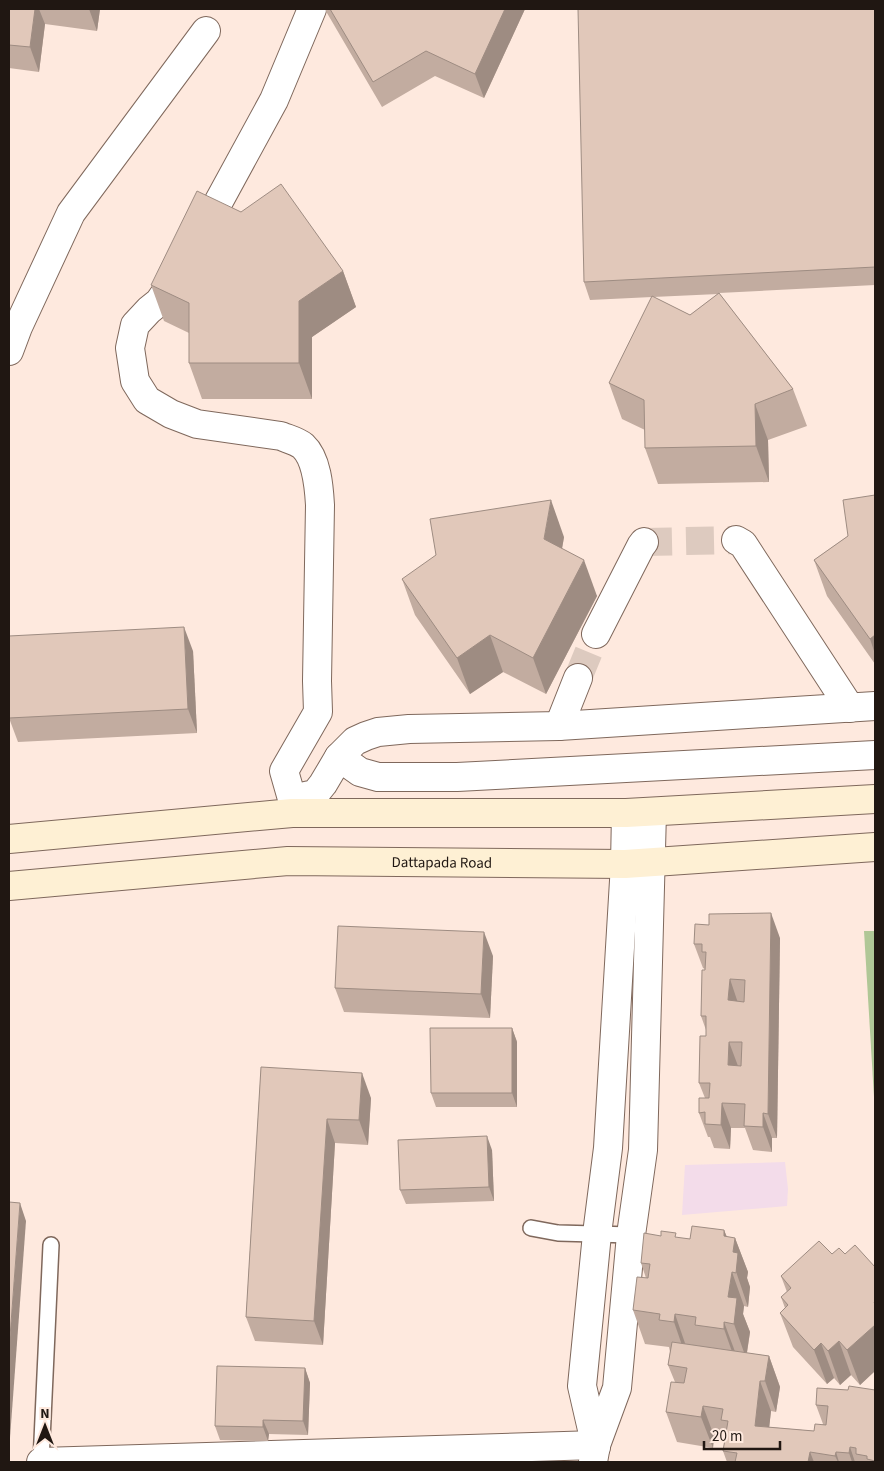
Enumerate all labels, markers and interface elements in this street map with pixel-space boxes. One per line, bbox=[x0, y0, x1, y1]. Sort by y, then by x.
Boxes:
street label: Dattapada Road bbox=[392, 852, 492, 874]
north arrow bbox=[20, 1401, 70, 1451]
text: N bbox=[40, 1404, 50, 1424]
scale bar bbox=[704, 1418, 780, 1450]
text: 20 m bbox=[712, 1426, 742, 1447]

